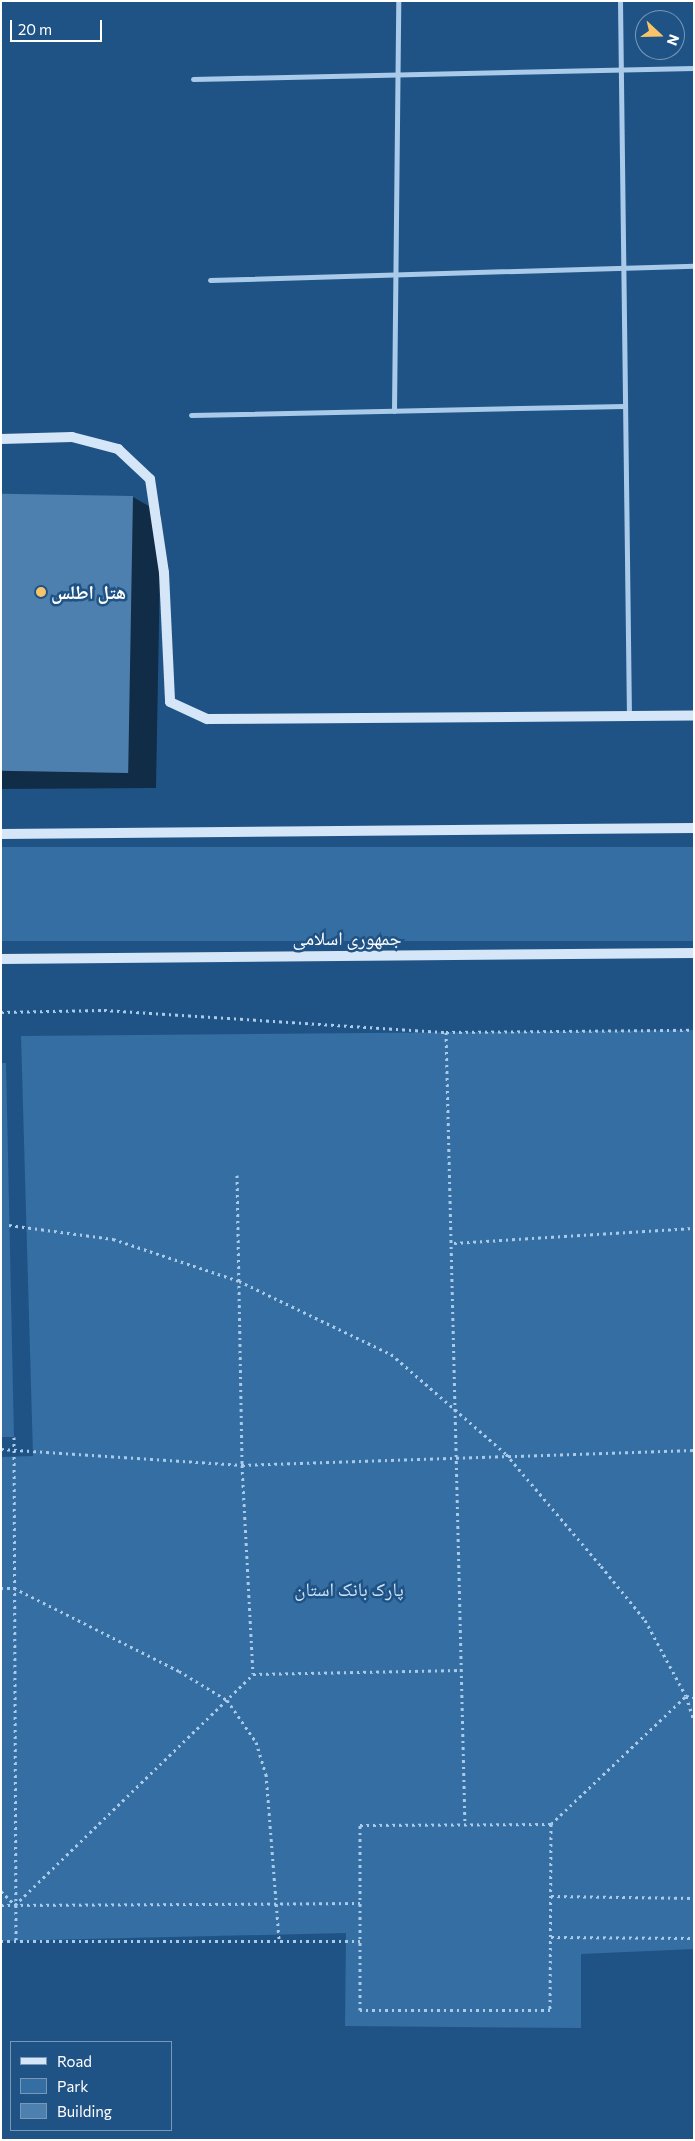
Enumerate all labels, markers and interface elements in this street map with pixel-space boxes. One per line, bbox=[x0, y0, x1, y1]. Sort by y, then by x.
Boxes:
scale bar bbox=[12, 10, 105, 42]
north arrow bbox=[635, 10, 685, 60]
text: 20 m bbox=[18, 20, 52, 38]
text: N bbox=[664, 32, 683, 48]
place label: هتل اطلس bbox=[51, 581, 126, 603]
marker: هتل اطلس bbox=[35, 586, 47, 598]
street label: جمهوری اسلامی bbox=[292, 927, 402, 949]
park label: پارک بانک استان bbox=[294, 1578, 404, 1600]
legend bbox=[10, 2041, 172, 2131]
text: Road bbox=[57, 2052, 92, 2070]
text: Park bbox=[57, 2077, 88, 2095]
text: Building bbox=[57, 2102, 112, 2120]

